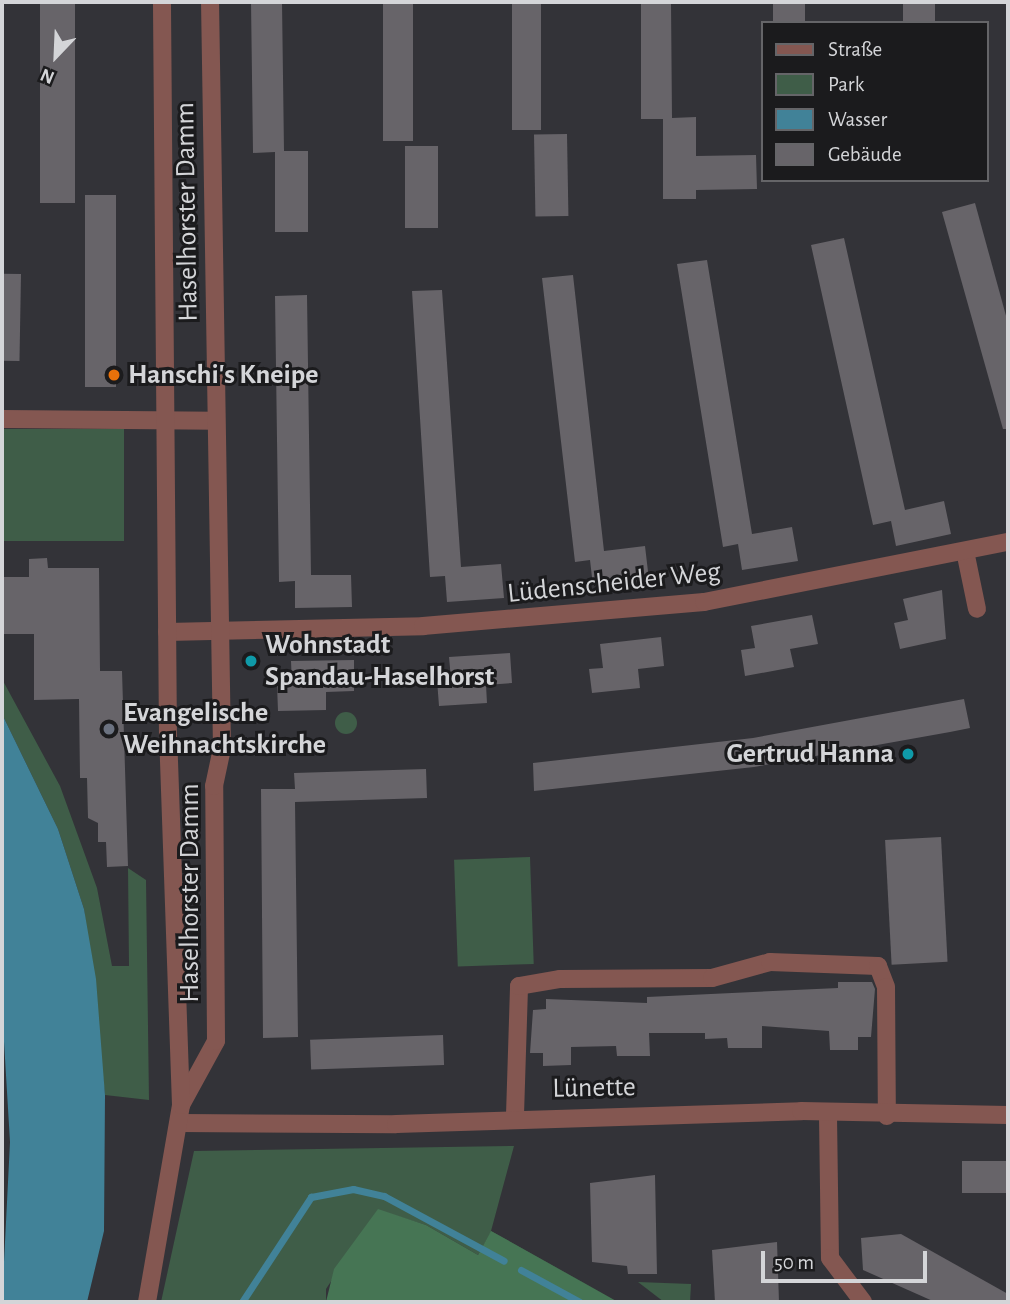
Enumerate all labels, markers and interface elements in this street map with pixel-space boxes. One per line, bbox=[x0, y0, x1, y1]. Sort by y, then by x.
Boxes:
north arrow bbox=[21, 21, 91, 91]
legend bbox=[762, 21, 989, 182]
text: Straße bbox=[828, 39, 882, 60]
text: N bbox=[38, 64, 57, 87]
text: Park bbox=[828, 74, 864, 95]
street label: Haselhorster Damm bbox=[168, 102, 206, 322]
text: Wasser bbox=[828, 109, 887, 130]
text: Gebäude bbox=[828, 144, 902, 165]
place label: Hanschi's Kneipe bbox=[128, 358, 318, 392]
marker: Hanschi's Kneipe bbox=[106, 367, 122, 383]
street label: Lüdenscheider Weg bbox=[506, 555, 722, 611]
place label: Wohnstadt Spandau-Haselhorst bbox=[265, 628, 494, 694]
marker: Wohnstadt Spandau-Haselhorst bbox=[243, 653, 259, 669]
place label: Evangelische Weihnachtskirche bbox=[123, 696, 326, 762]
marker: Evangelische Weihnachtskirche bbox=[101, 721, 117, 737]
place label: Gertrud Hanna bbox=[726, 737, 894, 771]
marker: Gertrud Hanna bbox=[900, 746, 916, 762]
street label: Haselhorster Damm bbox=[173, 783, 207, 1003]
street label: Lünette bbox=[552, 1070, 636, 1106]
scale bar bbox=[765, 1238, 931, 1282]
text: 50 m bbox=[774, 1252, 814, 1273]

